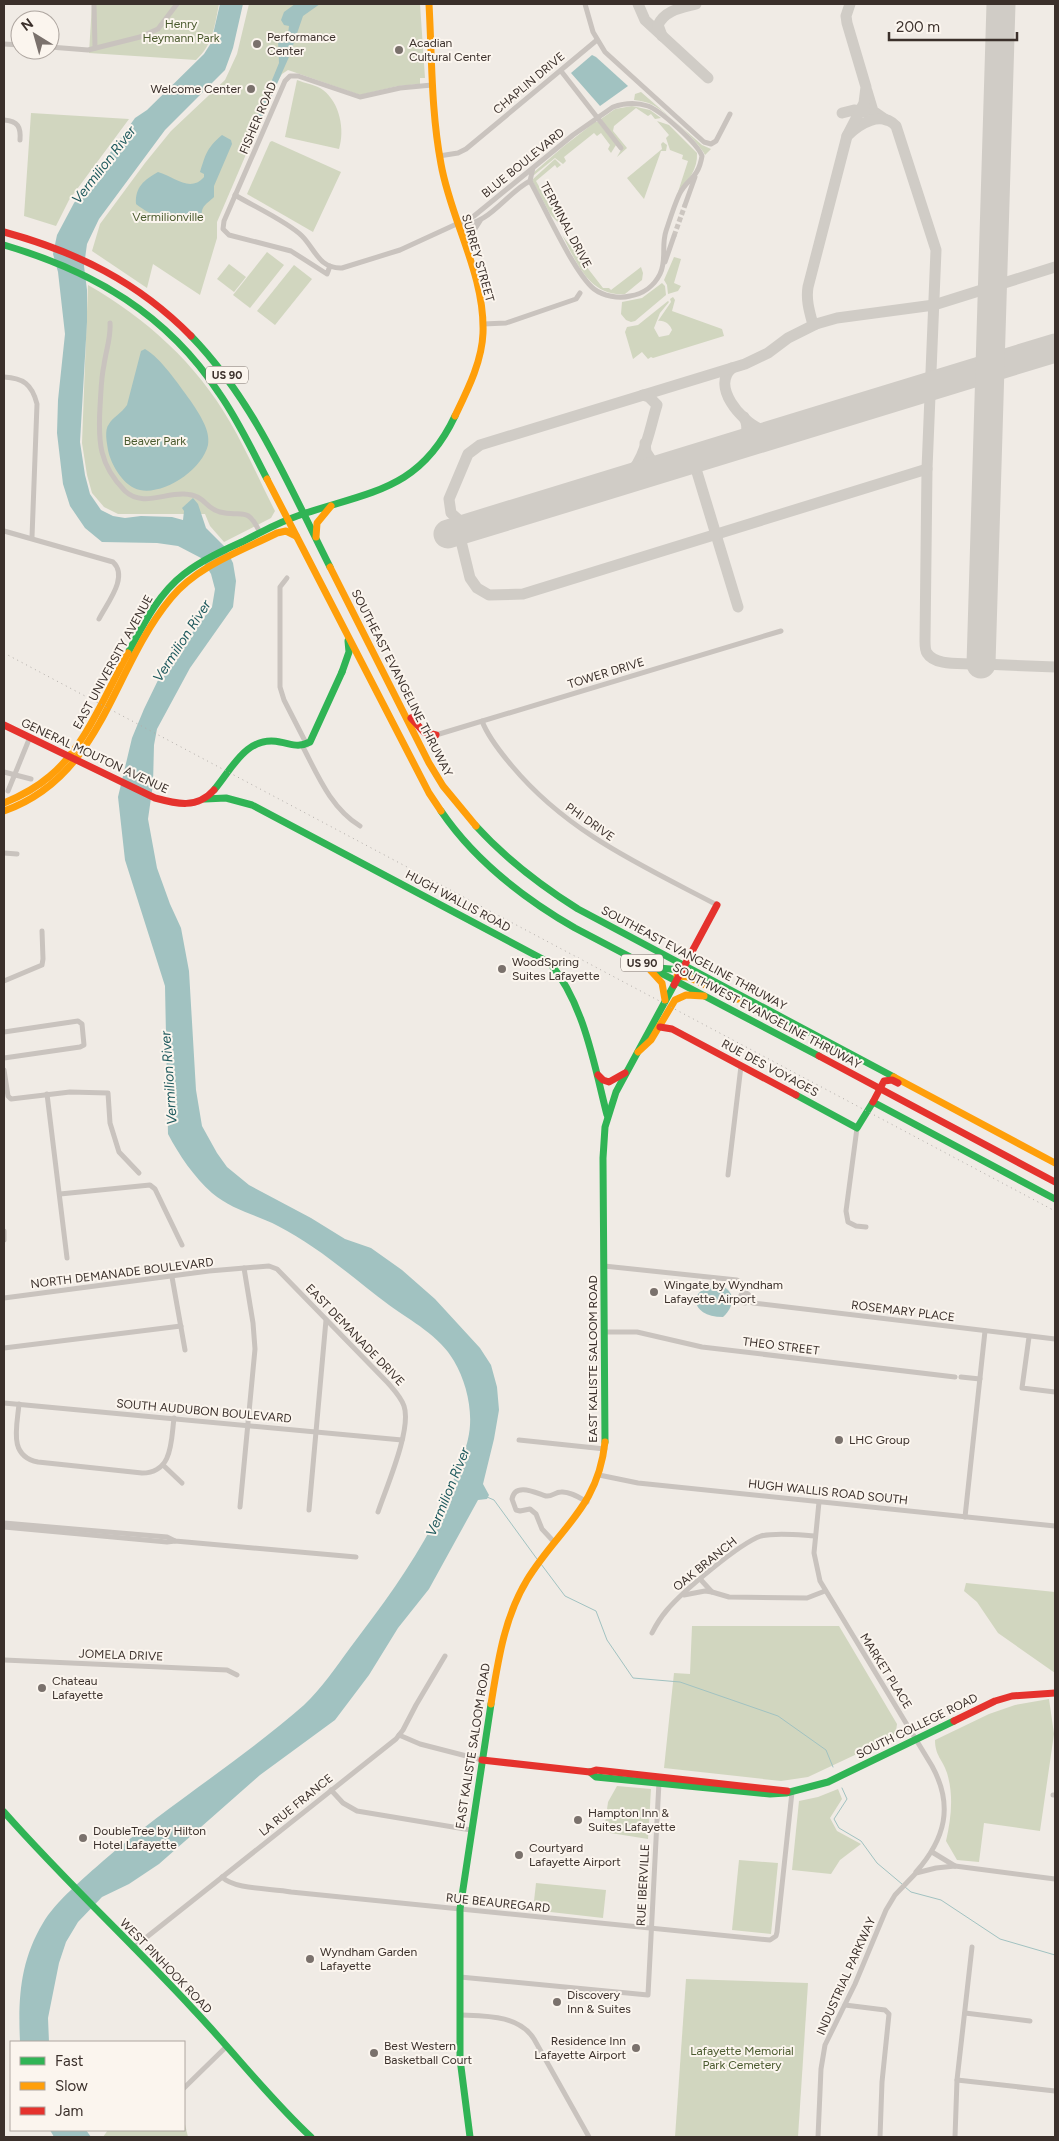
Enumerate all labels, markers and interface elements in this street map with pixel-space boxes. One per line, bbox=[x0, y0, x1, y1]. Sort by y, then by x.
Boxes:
north arrow bbox=[10, 10, 60, 60]
scale bar bbox=[889, 10, 1016, 42]
text: N bbox=[18, 15, 37, 35]
park label: Henry Heymann Park bbox=[142, 17, 220, 45]
text: 200 m bbox=[896, 18, 940, 36]
place label: Performance Center bbox=[267, 30, 336, 58]
place label: Acadian Cultural Center bbox=[409, 36, 491, 64]
marker: Performance Center bbox=[251, 38, 263, 50]
marker: Acadian Cultural Center bbox=[393, 44, 405, 56]
street label: CHAPLIN DRIVE bbox=[490, 49, 568, 117]
street label: FISHER ROAD bbox=[237, 80, 279, 156]
place label: Welcome Center bbox=[151, 82, 241, 96]
marker: Welcome Center bbox=[245, 83, 257, 95]
water label: Vermilion River bbox=[68, 122, 140, 207]
street label: BLUE BOULEVARD bbox=[479, 125, 567, 201]
street label: TERMINAL DRIVE bbox=[537, 179, 595, 271]
park label: Vermilionville bbox=[132, 210, 204, 224]
street label: SURREY STREET bbox=[459, 213, 497, 304]
road number: US 90 bbox=[206, 366, 248, 384]
park label: Beaver Park bbox=[124, 434, 186, 448]
street label: SOUTHEAST EVANGELINE THRUWAY bbox=[349, 587, 456, 780]
street label: EAST UNIVERSITY AVENUE bbox=[70, 592, 156, 732]
water label: Vermilion River bbox=[149, 596, 215, 685]
street label: TOWER DRIVE bbox=[566, 655, 646, 691]
street label: GENERAL MOUTON AVENUE bbox=[19, 716, 171, 796]
street label: PHI DRIVE bbox=[563, 800, 617, 844]
street label: HUGH WALLIS ROAD bbox=[403, 867, 513, 935]
street label: SOUTHEAST EVANGELINE THRUWAY bbox=[599, 903, 790, 1013]
road number: US 90 bbox=[621, 954, 663, 971]
place label: WoodSpring Suites Lafayette bbox=[512, 955, 600, 983]
street label: SOUTHWEST EVANGELINE THRUWAY bbox=[670, 960, 864, 1072]
marker: WoodSpring Suites Lafayette bbox=[496, 963, 508, 975]
water label: Vermilion River bbox=[157, 1029, 181, 1126]
street label: RUE DES VOYAGES bbox=[719, 1036, 821, 1100]
street label: NORTH DEMANADE BOULEVARD bbox=[30, 1255, 214, 1291]
street label: EAST KALISTE SALOOM ROAD bbox=[586, 1275, 600, 1443]
place label: Wingate by Wyndham Lafayette Airport bbox=[664, 1278, 783, 1306]
street label: EAST DEMANADE DRIVE bbox=[303, 1281, 407, 1389]
marker: Wingate by Wyndham Lafayette Airport bbox=[648, 1286, 660, 1298]
street label: ROSEMARY PLACE bbox=[850, 1298, 956, 1324]
street label: THEO STREET bbox=[742, 1334, 821, 1358]
street label: SOUTH AUDUBON BOULEVARD bbox=[116, 1396, 292, 1426]
place label: LHC Group bbox=[849, 1433, 910, 1447]
marker: LHC Group bbox=[833, 1434, 845, 1446]
water label: Vermilion River bbox=[422, 1444, 474, 1539]
street label: HUGH WALLIS ROAD SOUTH bbox=[747, 1477, 909, 1507]
street label: OAK BRANCH bbox=[670, 1534, 740, 1594]
street label: MARKET PLACE bbox=[857, 1631, 915, 1711]
street label: JOMELA DRIVE bbox=[79, 1647, 163, 1663]
street label: EAST KALISTE SALOOM ROAD bbox=[453, 1662, 493, 1830]
place label: Chateau Lafayette bbox=[52, 1674, 104, 1702]
marker: Chateau Lafayette bbox=[36, 1682, 48, 1694]
street label: SOUTH COLLEGE ROAD bbox=[854, 1690, 980, 1762]
street label: LA RUE FRANCE bbox=[256, 1771, 336, 1839]
place label: Hampton Inn & Suites Lafayette bbox=[588, 1806, 676, 1834]
marker: Hampton Inn & Suites Lafayette bbox=[572, 1814, 584, 1826]
place label: DoubleTree by Hilton Hotel Lafayette bbox=[93, 1824, 206, 1852]
marker: DoubleTree by Hilton Hotel Lafayette bbox=[77, 1832, 89, 1844]
place label: Courtyard Lafayette Airport bbox=[529, 1841, 621, 1869]
street label: RUE IBERVILLE bbox=[634, 1843, 652, 1927]
marker: Courtyard Lafayette Airport bbox=[513, 1849, 525, 1861]
street label: RUE BEAUREGARD bbox=[445, 1891, 551, 1915]
street label: INDUSTRIAL PARKWAY bbox=[814, 1914, 879, 2037]
street label: WEST PINHOOK ROAD bbox=[117, 1916, 215, 2016]
place label: Wyndham Garden Lafayette bbox=[320, 1945, 417, 1973]
marker: Wyndham Garden Lafayette bbox=[304, 1953, 316, 1965]
place label: Discovery Inn & Suites bbox=[567, 1988, 631, 2016]
marker: Discovery Inn & Suites bbox=[551, 1996, 563, 2008]
place label: Residence Inn Lafayette Airport bbox=[534, 2034, 626, 2062]
place label: Best Western Basketball Court bbox=[384, 2039, 473, 2067]
legend bbox=[10, 2041, 185, 2131]
marker: Residence Inn Lafayette Airport bbox=[630, 2042, 642, 2054]
park label: Lafayette Memorial Park Cemetery bbox=[690, 2044, 794, 2072]
marker: Best Western Basketball Court bbox=[368, 2047, 380, 2059]
text: Fast bbox=[55, 2052, 84, 2070]
text: Slow bbox=[55, 2077, 88, 2095]
text: Jam bbox=[55, 2102, 83, 2120]

